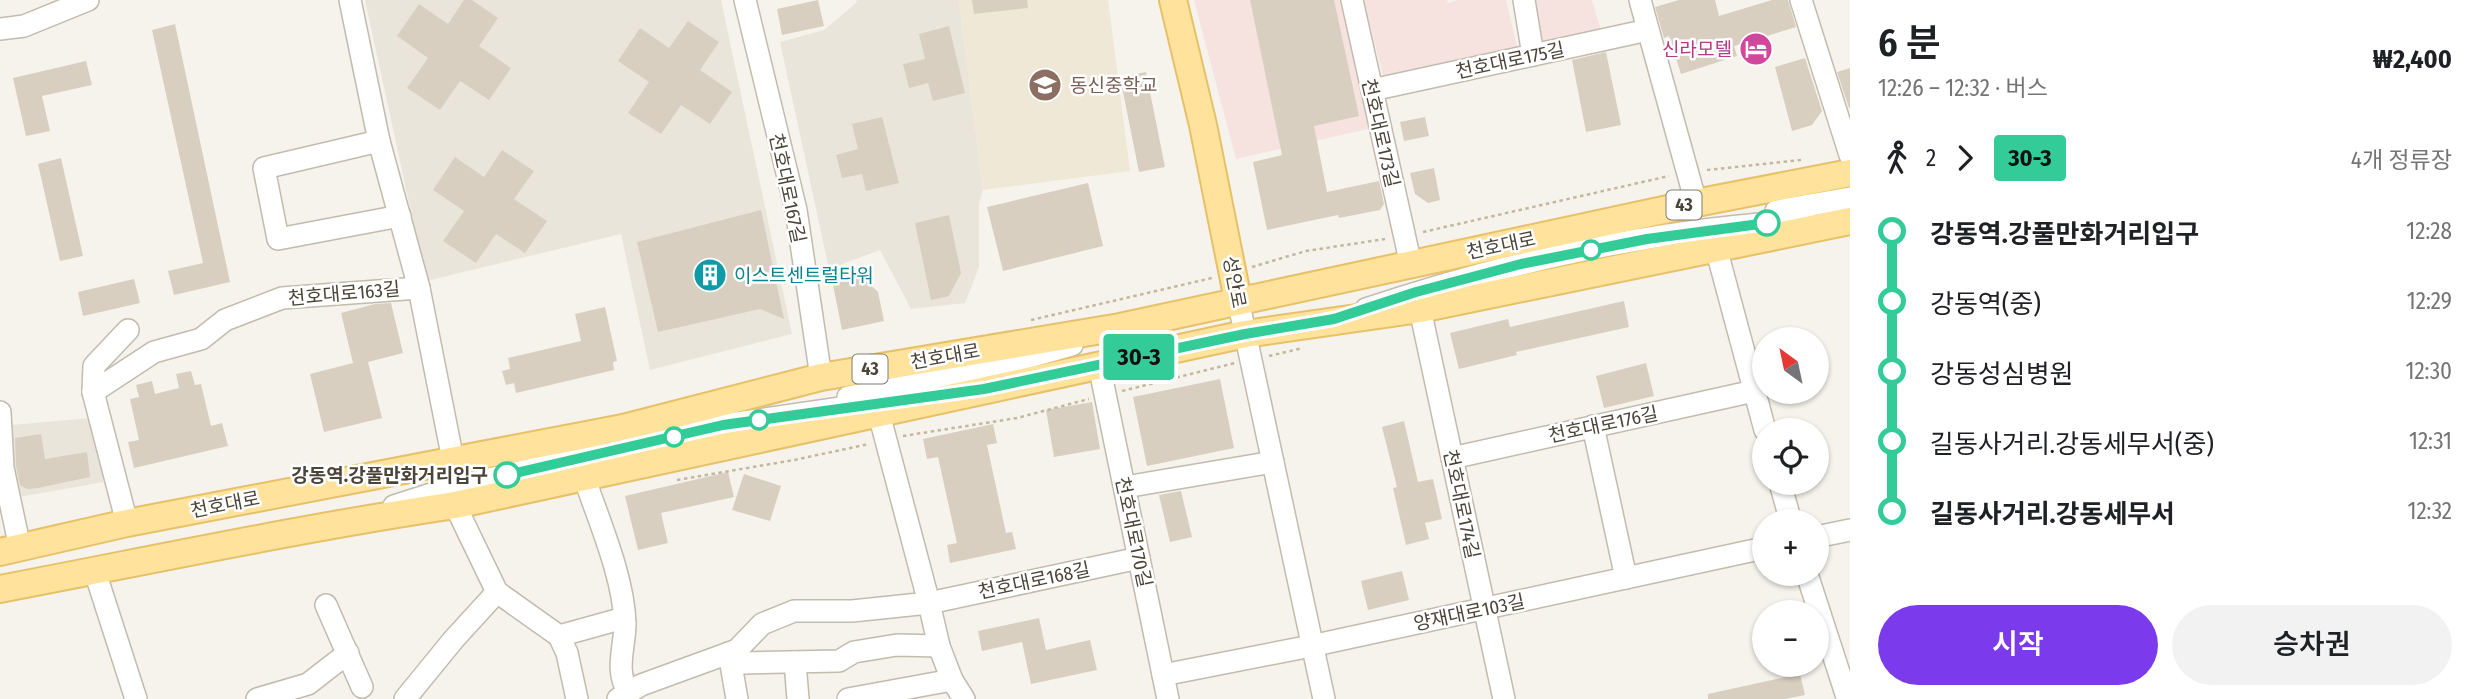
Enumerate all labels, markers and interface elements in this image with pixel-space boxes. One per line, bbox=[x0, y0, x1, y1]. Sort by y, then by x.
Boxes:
text: 6 분 bbox=[1878, 20, 1941, 66]
hotel icon: 신라모텔 bbox=[1737, 30, 1775, 68]
street label: 천호대로175길 bbox=[1453, 38, 1567, 83]
place label: 신라모텔 bbox=[1662, 38, 1732, 61]
text: ₩2,400 bbox=[2373, 44, 2452, 75]
school or university icon: 동신중학교 bbox=[1026, 66, 1064, 104]
place label: 동신중학교 bbox=[1070, 74, 1157, 97]
text: 12:26 – 12:32 · 버스 bbox=[1878, 74, 2048, 102]
street label: 천호대로173길 bbox=[1357, 76, 1404, 190]
street label: 천호대로167길 bbox=[765, 131, 810, 245]
icon: walk bbox=[1878, 139, 1916, 177]
icon: forward bbox=[1946, 139, 1984, 177]
text: 2 bbox=[1926, 144, 1936, 172]
text: 30-3 bbox=[2008, 144, 2052, 172]
text: 4개 정류장 bbox=[2351, 146, 2452, 174]
road number: 43 bbox=[1666, 190, 1702, 220]
unlabelled marker bbox=[1754, 210, 1780, 236]
text: 12:28 bbox=[2406, 217, 2452, 245]
text: 강동역.강풀만화거리입구 bbox=[1930, 219, 2199, 250]
street label: 천호대로 bbox=[1465, 227, 1538, 264]
unlabelled marker bbox=[1581, 240, 1601, 260]
street label: 성안로 bbox=[1218, 254, 1251, 310]
building icon: 이스트센트럴타워 bbox=[691, 256, 729, 294]
place label: 이스트센트럴타워 bbox=[734, 264, 874, 287]
street label: 천호대로163길 bbox=[287, 277, 401, 310]
text: 12:29 bbox=[2407, 287, 2452, 315]
text: 강동역(중) bbox=[1930, 289, 2041, 320]
north arrow bbox=[1752, 327, 1829, 404]
map controls bbox=[1752, 327, 1829, 677]
line badge: 30-3 bbox=[1090, 334, 1188, 380]
street label: 천호대로 bbox=[909, 339, 982, 374]
text: 30-3 bbox=[1117, 343, 1161, 371]
road number: 43 bbox=[852, 354, 888, 384]
text: 12:30 bbox=[2405, 357, 2452, 385]
text: 강동성심병원 bbox=[1930, 359, 2074, 390]
street label: 천호대로176길 bbox=[1546, 402, 1660, 447]
unlabelled marker bbox=[749, 410, 769, 430]
button: locate bbox=[1752, 418, 1829, 495]
unlabelled marker bbox=[664, 427, 684, 447]
text: 12:31 bbox=[2409, 427, 2452, 455]
text: 길동사거리.강동세무서(중) bbox=[1930, 429, 2214, 460]
street label: 천호대로174길 bbox=[1439, 447, 1484, 561]
marker: 강동역.강풀만화거리입구 bbox=[494, 462, 520, 488]
place label: 강동역.강풀만화거리입구 bbox=[291, 464, 488, 487]
street label: 천호대로170길 bbox=[1111, 475, 1156, 589]
street label: 천호대로 bbox=[189, 487, 262, 522]
text: 12:32 bbox=[2407, 497, 2452, 525]
text: 길동사거리.강동세무서 bbox=[1930, 499, 2175, 530]
button: + bbox=[1752, 509, 1829, 586]
street label: 천호대로168길 bbox=[976, 557, 1092, 604]
street label: 양재대로103길 bbox=[1411, 589, 1527, 635]
button: − bbox=[1752, 600, 1829, 677]
button: 시작 bbox=[1878, 605, 2158, 685]
button: 승차권 bbox=[2172, 605, 2452, 685]

